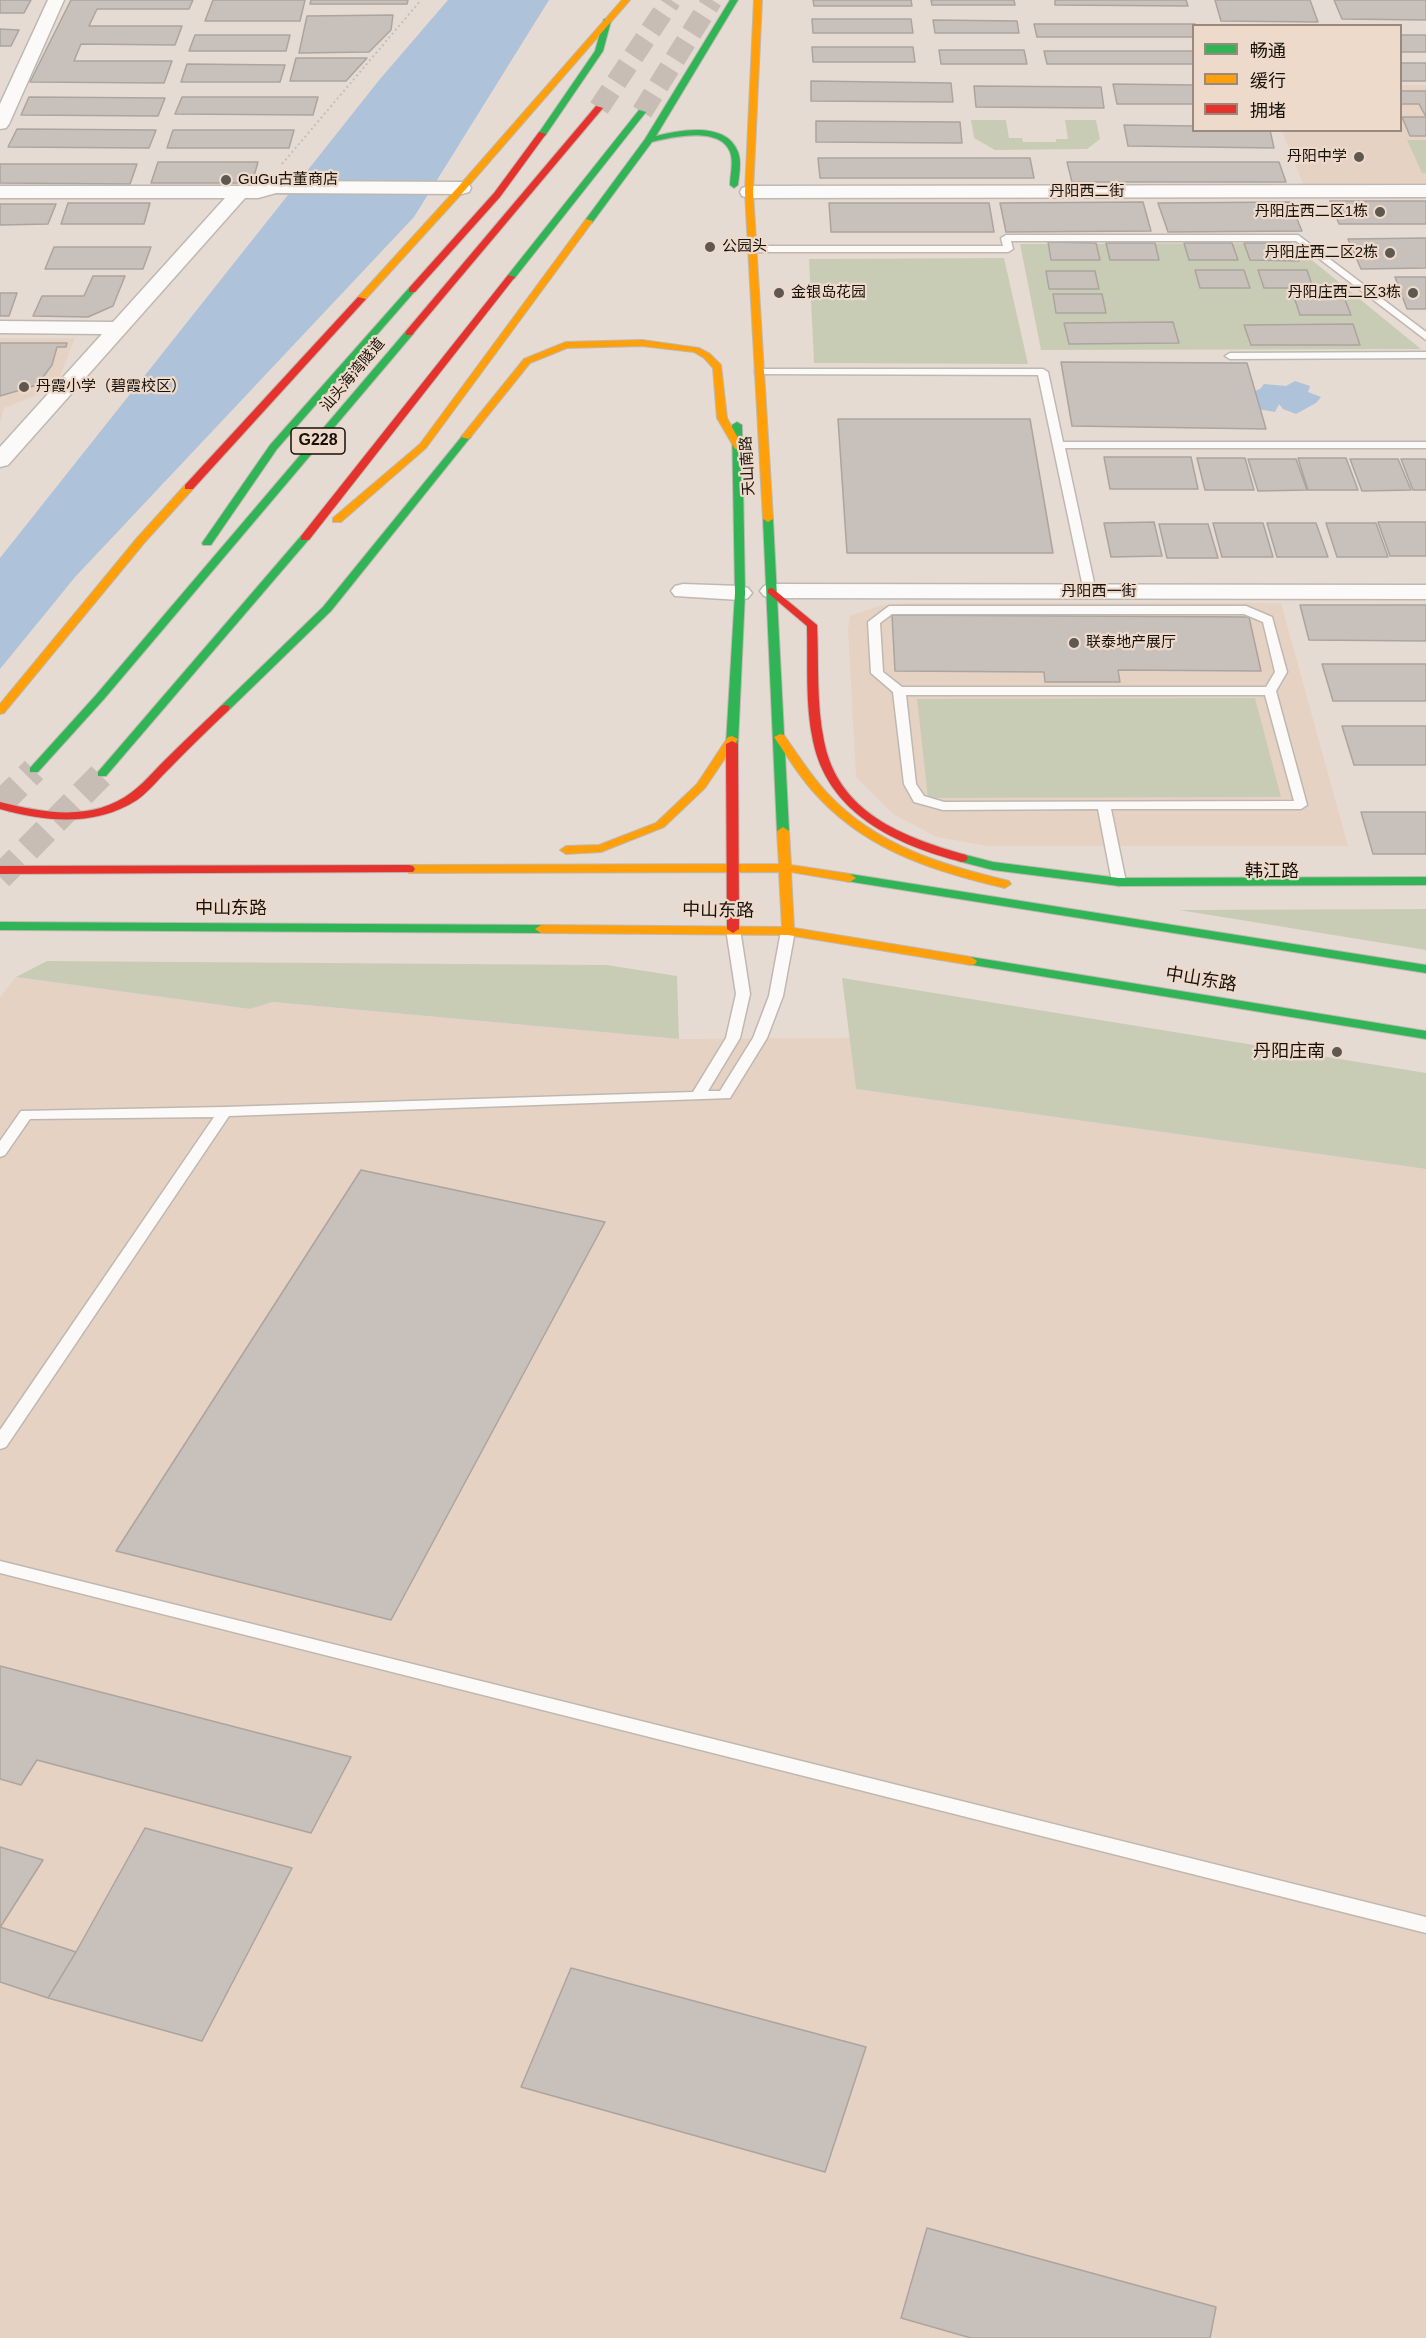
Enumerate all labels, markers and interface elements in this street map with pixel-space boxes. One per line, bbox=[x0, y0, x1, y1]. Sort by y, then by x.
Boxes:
legend bbox=[1192, 24, 1402, 132]
text: 畅通 bbox=[1250, 41, 1286, 61]
text: 缓行 bbox=[1250, 71, 1286, 91]
text: 拥堵 bbox=[1250, 101, 1286, 121]
place label: 丹阳中学 bbox=[1287, 148, 1347, 166]
marker: 丹阳中学 bbox=[1352, 150, 1366, 164]
place label: GuGu古董商店 bbox=[238, 171, 338, 189]
marker: GuGu古董商店 bbox=[219, 173, 233, 187]
street label: 丹阳西二街 bbox=[1050, 183, 1124, 201]
place label: 丹阳庄西二区1栋 bbox=[1255, 203, 1368, 221]
marker: 丹阳庄西二区1栋 bbox=[1373, 205, 1387, 219]
place label: 公园头 bbox=[722, 238, 767, 256]
marker: 公园头 bbox=[703, 240, 717, 254]
place label: 丹阳庄西二区2栋 bbox=[1265, 244, 1378, 262]
marker: 丹阳庄西二区2栋 bbox=[1383, 246, 1397, 260]
place label: 金银岛花园 bbox=[791, 284, 866, 302]
place label: 丹阳庄西二区3栋 bbox=[1288, 284, 1401, 302]
marker: 金银岛花园 bbox=[772, 286, 786, 300]
marker: 丹阳庄西二区3栋 bbox=[1406, 286, 1420, 300]
street label: 汕头海湾隧道 bbox=[317, 335, 389, 415]
place label: 丹霞小学（碧霞校区） bbox=[36, 378, 186, 396]
marker: 丹霞小学（碧霞校区） bbox=[17, 380, 31, 394]
road number: G228 bbox=[291, 428, 345, 454]
street label: 天山南路 bbox=[737, 436, 759, 496]
street label: 丹阳西一街 bbox=[1062, 583, 1136, 601]
place label: 联泰地产展厅 bbox=[1086, 634, 1176, 652]
marker: 联泰地产展厅 bbox=[1067, 636, 1081, 650]
street label: 韩江路 bbox=[1245, 861, 1299, 883]
street label: 中山东路 bbox=[195, 898, 267, 920]
street label: 中山东路 bbox=[682, 900, 754, 922]
street label: 中山东路 bbox=[1164, 964, 1238, 996]
place label: 丹阳庄南 bbox=[1253, 1041, 1325, 1063]
marker: 丹阳庄南 bbox=[1330, 1045, 1344, 1059]

